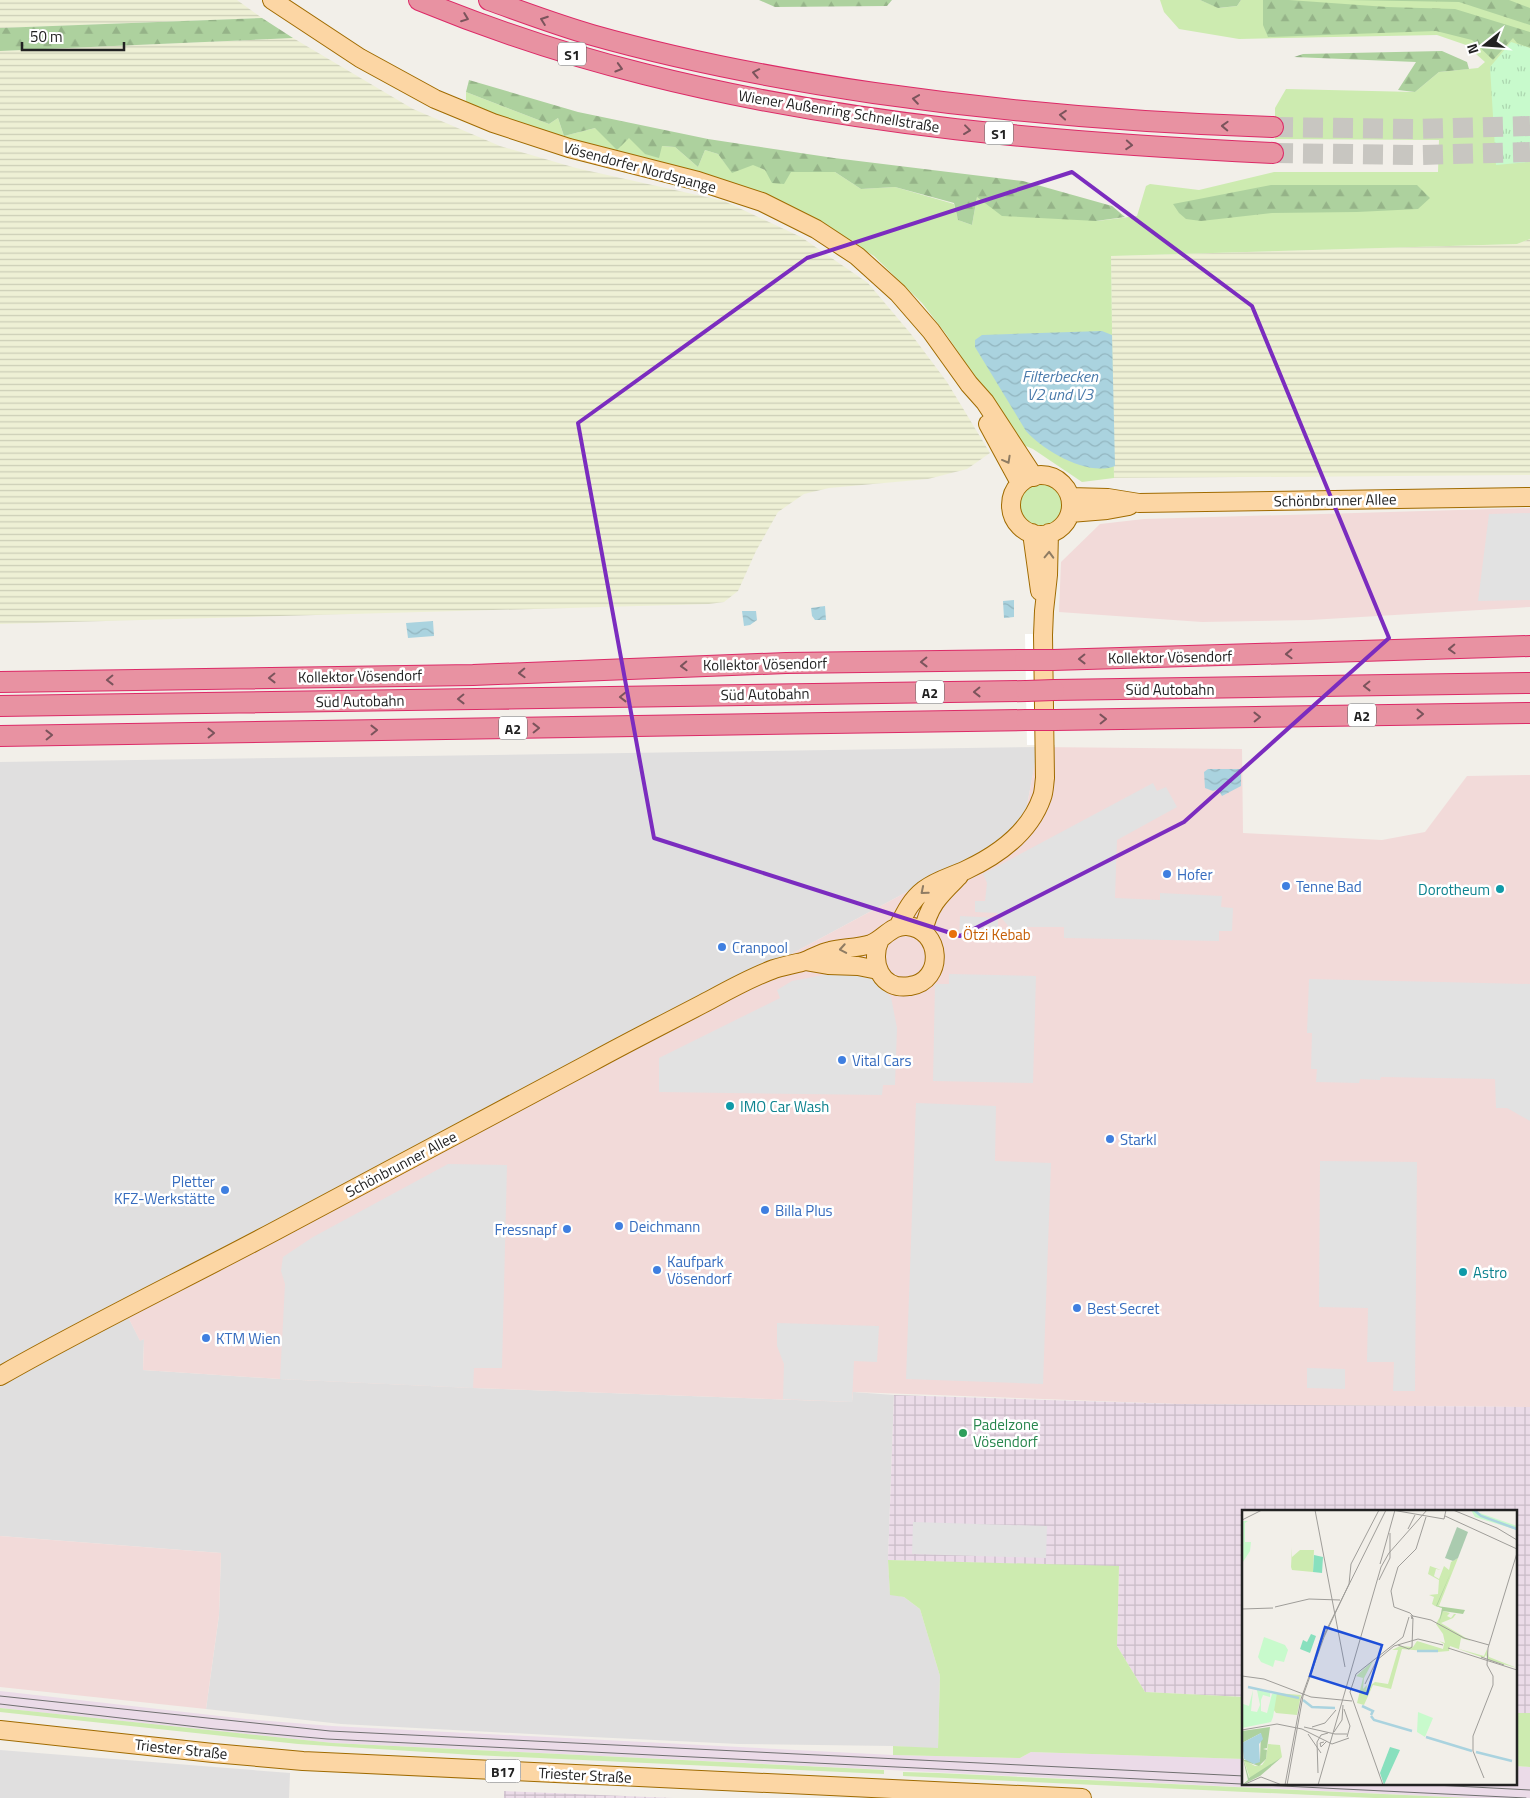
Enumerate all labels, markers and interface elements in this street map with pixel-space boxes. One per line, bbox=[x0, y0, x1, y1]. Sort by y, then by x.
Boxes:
one-way arrow bbox=[460, 12, 468, 22]
one-way arrow bbox=[540, 16, 549, 26]
scale bar bbox=[22, 20, 125, 52]
north arrow bbox=[1460, 20, 1510, 70]
text: 50 m bbox=[30, 25, 63, 48]
text: N bbox=[1461, 41, 1484, 57]
road number: S1 bbox=[558, 42, 586, 66]
one-way arrow bbox=[615, 62, 623, 72]
one-way arrow bbox=[752, 69, 760, 79]
street label: Wiener Außenring Schnellstraße bbox=[737, 84, 941, 138]
one-way arrow bbox=[912, 94, 920, 105]
one-way arrow bbox=[1058, 110, 1066, 121]
one-way arrow bbox=[1221, 120, 1229, 131]
road number: S1 bbox=[985, 122, 1013, 144]
one-way arrow bbox=[963, 124, 971, 135]
street label: Vösendorfer Nordspange bbox=[561, 136, 719, 198]
one-way arrow bbox=[1125, 139, 1133, 150]
water label: Filterbecken V2 und V3 bbox=[1022, 364, 1099, 406]
one-way arrow bbox=[1001, 455, 1011, 464]
street label: Schönbrunner Allee bbox=[1273, 487, 1397, 513]
one-way arrow bbox=[1044, 551, 1054, 558]
street label: Kollektor Vösendorf bbox=[1108, 644, 1232, 670]
one-way arrow bbox=[1448, 644, 1456, 654]
one-way arrow bbox=[1285, 649, 1293, 659]
street label: Kollektor Vösendorf bbox=[703, 651, 827, 677]
one-way arrow bbox=[1077, 654, 1085, 665]
one-way arrow bbox=[920, 657, 928, 667]
one-way arrow bbox=[680, 661, 688, 671]
street label: Kollektor Vösendorf bbox=[298, 663, 422, 689]
one-way arrow bbox=[518, 667, 526, 678]
one-way arrow bbox=[268, 673, 276, 683]
one-way arrow bbox=[105, 675, 113, 685]
street label: Süd Autobahn bbox=[1126, 678, 1214, 701]
road number: A2 bbox=[916, 680, 944, 704]
one-way arrow bbox=[1362, 681, 1370, 691]
street label: Süd Autobahn bbox=[720, 682, 810, 706]
one-way arrow bbox=[973, 686, 981, 697]
street label: Süd Autobahn bbox=[315, 689, 405, 713]
one-way arrow bbox=[619, 692, 627, 702]
one-way arrow bbox=[457, 694, 464, 704]
road number: A2 bbox=[1348, 704, 1376, 726]
one-way arrow bbox=[1416, 709, 1424, 719]
one-way arrow bbox=[1254, 712, 1262, 722]
one-way arrow bbox=[1100, 714, 1108, 724]
road number: A2 bbox=[499, 716, 527, 740]
one-way arrow bbox=[532, 723, 540, 733]
one-way arrow bbox=[370, 725, 378, 735]
one-way arrow bbox=[207, 727, 215, 738]
one-way arrow bbox=[45, 730, 53, 740]
place label: Hofer bbox=[1177, 863, 1213, 886]
marker: Hofer bbox=[1161, 868, 1173, 880]
place label: Tenne Bad bbox=[1296, 875, 1362, 898]
place label: Dorotheum bbox=[1418, 878, 1490, 901]
marker: Tenne Bad bbox=[1280, 880, 1292, 892]
marker: Dorotheum bbox=[1494, 883, 1506, 895]
one-way arrow bbox=[921, 885, 930, 893]
place label: Ötzi Kebab bbox=[963, 923, 1031, 946]
marker: Ötzi Kebab bbox=[947, 928, 959, 940]
place label: Cranpool bbox=[732, 936, 788, 959]
marker: Cranpool bbox=[716, 941, 728, 953]
one-way arrow bbox=[838, 943, 846, 954]
place label: Vital Cars bbox=[852, 1049, 911, 1072]
marker: Vital Cars bbox=[836, 1054, 848, 1066]
place label: IMO Car Wash bbox=[740, 1095, 829, 1118]
marker: IMO Car Wash bbox=[724, 1100, 736, 1112]
street label: Schönbrunner Allee bbox=[341, 1125, 461, 1203]
place label: Starkl bbox=[1120, 1128, 1157, 1151]
marker: Starkl bbox=[1104, 1133, 1116, 1145]
place label: Pletter KFZ-Werkstätte bbox=[114, 1170, 215, 1210]
marker: Pletter KFZ-Werkstätte bbox=[219, 1184, 231, 1196]
place label: Billa Plus bbox=[775, 1199, 833, 1222]
marker: Billa Plus bbox=[759, 1204, 771, 1216]
place label: Deichmann bbox=[629, 1215, 700, 1238]
place label: Fressnapf bbox=[494, 1218, 557, 1241]
marker: Deichmann bbox=[613, 1220, 625, 1232]
marker: Fressnapf bbox=[561, 1223, 573, 1235]
place label: Kaufpark Vösendorf bbox=[667, 1250, 732, 1290]
place label: Astro bbox=[1473, 1261, 1507, 1284]
marker: Kaufpark Vösendorf bbox=[651, 1264, 663, 1276]
marker: Astro bbox=[1457, 1266, 1469, 1278]
place label: Best Secret bbox=[1087, 1297, 1160, 1320]
marker: Best Secret bbox=[1071, 1302, 1083, 1314]
place label: KTM Wien bbox=[216, 1327, 281, 1350]
marker: KTM Wien bbox=[200, 1332, 212, 1344]
place label: Padelzone Vösendorf bbox=[973, 1413, 1039, 1453]
marker: Padelzone Vösendorf bbox=[957, 1427, 969, 1439]
inset map bbox=[1242, 1510, 1518, 1786]
street label: Triester Straße bbox=[133, 1733, 229, 1765]
road number: B17 bbox=[486, 1760, 520, 1782]
street label: Triester Straße bbox=[538, 1761, 632, 1789]

